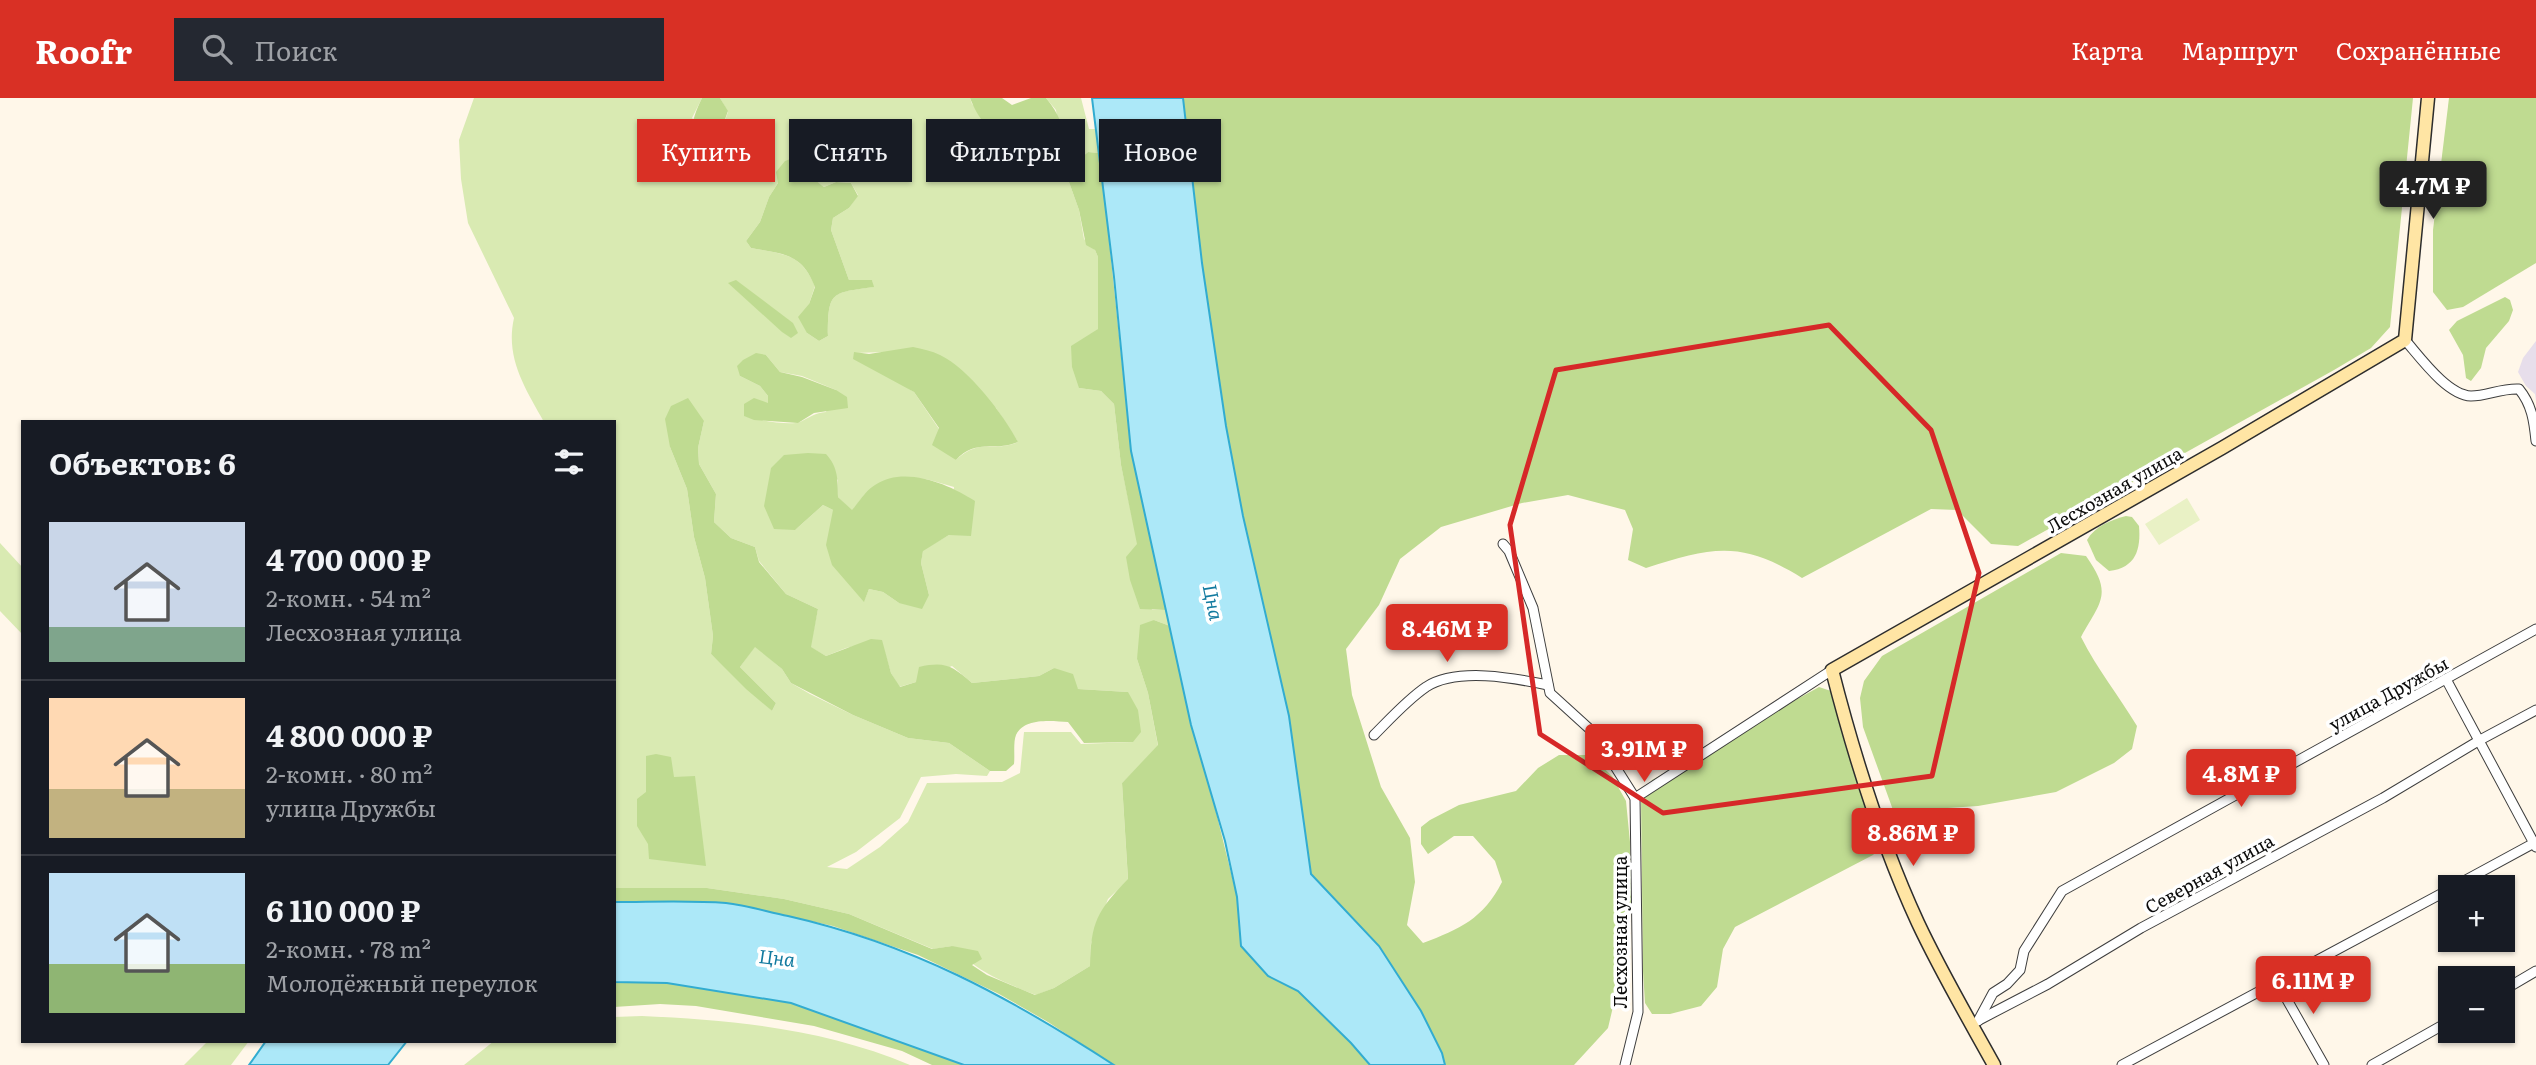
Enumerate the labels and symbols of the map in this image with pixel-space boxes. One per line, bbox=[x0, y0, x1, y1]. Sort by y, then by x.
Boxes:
pin: 4.7M ₽ bbox=[2376, 162, 2490, 221]
street label: Лесхозная улица bbox=[2041, 439, 2187, 539]
water label: Цна bbox=[1197, 581, 1231, 623]
pin: 8.46M ₽ bbox=[1382, 604, 1512, 664]
street label: улица Дружбы bbox=[2323, 649, 2453, 737]
pin: 3.91M ₽ bbox=[1579, 724, 1709, 784]
pin: 4.8M ₽ bbox=[2184, 750, 2298, 809]
pin: 8.86M ₽ bbox=[1848, 808, 1978, 868]
street label: Северная улица bbox=[2140, 826, 2279, 920]
street label: Лесхозная улица bbox=[1606, 855, 1633, 1009]
water label: Цна bbox=[757, 941, 797, 973]
pin: 6.11M ₽ bbox=[2248, 956, 2378, 1016]

